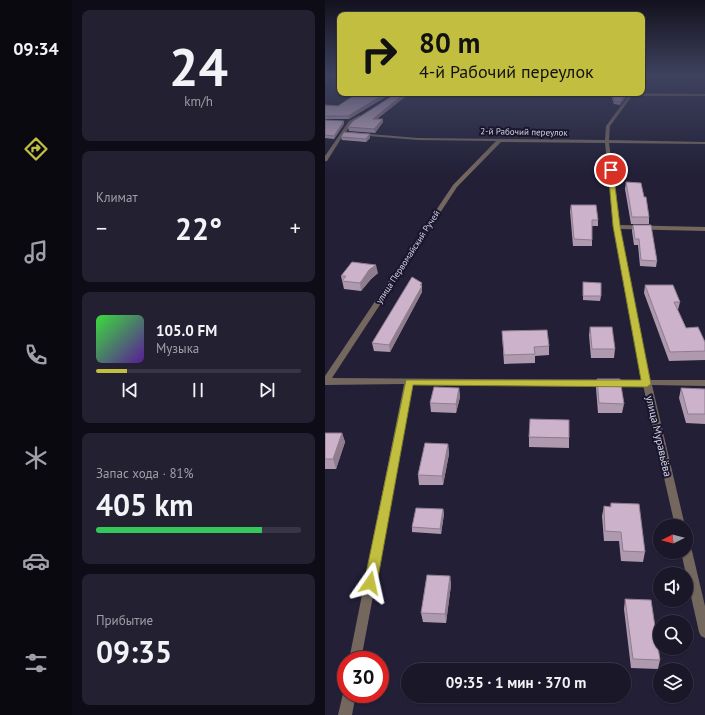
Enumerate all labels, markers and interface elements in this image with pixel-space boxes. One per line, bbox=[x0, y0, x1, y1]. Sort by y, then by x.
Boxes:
text: 80 m bbox=[419, 24, 480, 61]
icon: right bbox=[353, 28, 405, 80]
text: 24 bbox=[169, 33, 228, 100]
text: 09:34 bbox=[13, 37, 59, 60]
text: 4-й Рабочий переулок bbox=[419, 60, 594, 83]
text: km/h bbox=[184, 93, 213, 110]
street label: 2-й Рабочий переулок bbox=[480, 125, 568, 138]
icon: directions bbox=[22, 135, 50, 163]
pin bbox=[594, 153, 628, 187]
icon: arrive bbox=[600, 159, 622, 181]
text: Климат bbox=[96, 189, 138, 206]
street label: улица Первомайский Ручей bbox=[373, 208, 442, 305]
text: 22° bbox=[175, 209, 222, 248]
text: − bbox=[96, 214, 107, 242]
text: + bbox=[290, 214, 301, 242]
icon: music bbox=[22, 238, 50, 266]
text: 105.0 FM bbox=[156, 321, 217, 340]
text: Музыка bbox=[156, 340, 199, 357]
icon: phone bbox=[22, 341, 50, 369]
icon: previous bbox=[119, 379, 141, 401]
icon: pause bbox=[187, 379, 209, 401]
icon: next bbox=[256, 379, 278, 401]
street label: улица Муравьёва bbox=[643, 394, 675, 478]
icon: climate bbox=[22, 444, 50, 472]
text: Запас хода · 81% bbox=[96, 465, 194, 482]
text: 405 km bbox=[96, 485, 194, 524]
north arrow bbox=[653, 519, 693, 559]
map controls bbox=[653, 519, 693, 703]
icon: car bbox=[22, 547, 50, 575]
position arrow bbox=[349, 562, 391, 604]
button: sound bbox=[653, 567, 693, 607]
text: Прибытие bbox=[96, 612, 153, 629]
button: search bbox=[653, 615, 693, 655]
text: 09:35 bbox=[96, 632, 172, 671]
icon: filters bbox=[22, 649, 50, 677]
speed limit sign: 30 bbox=[337, 651, 389, 703]
button: layers bbox=[653, 663, 693, 703]
text: 09:35 · 1 мин · 370 m bbox=[446, 673, 586, 692]

